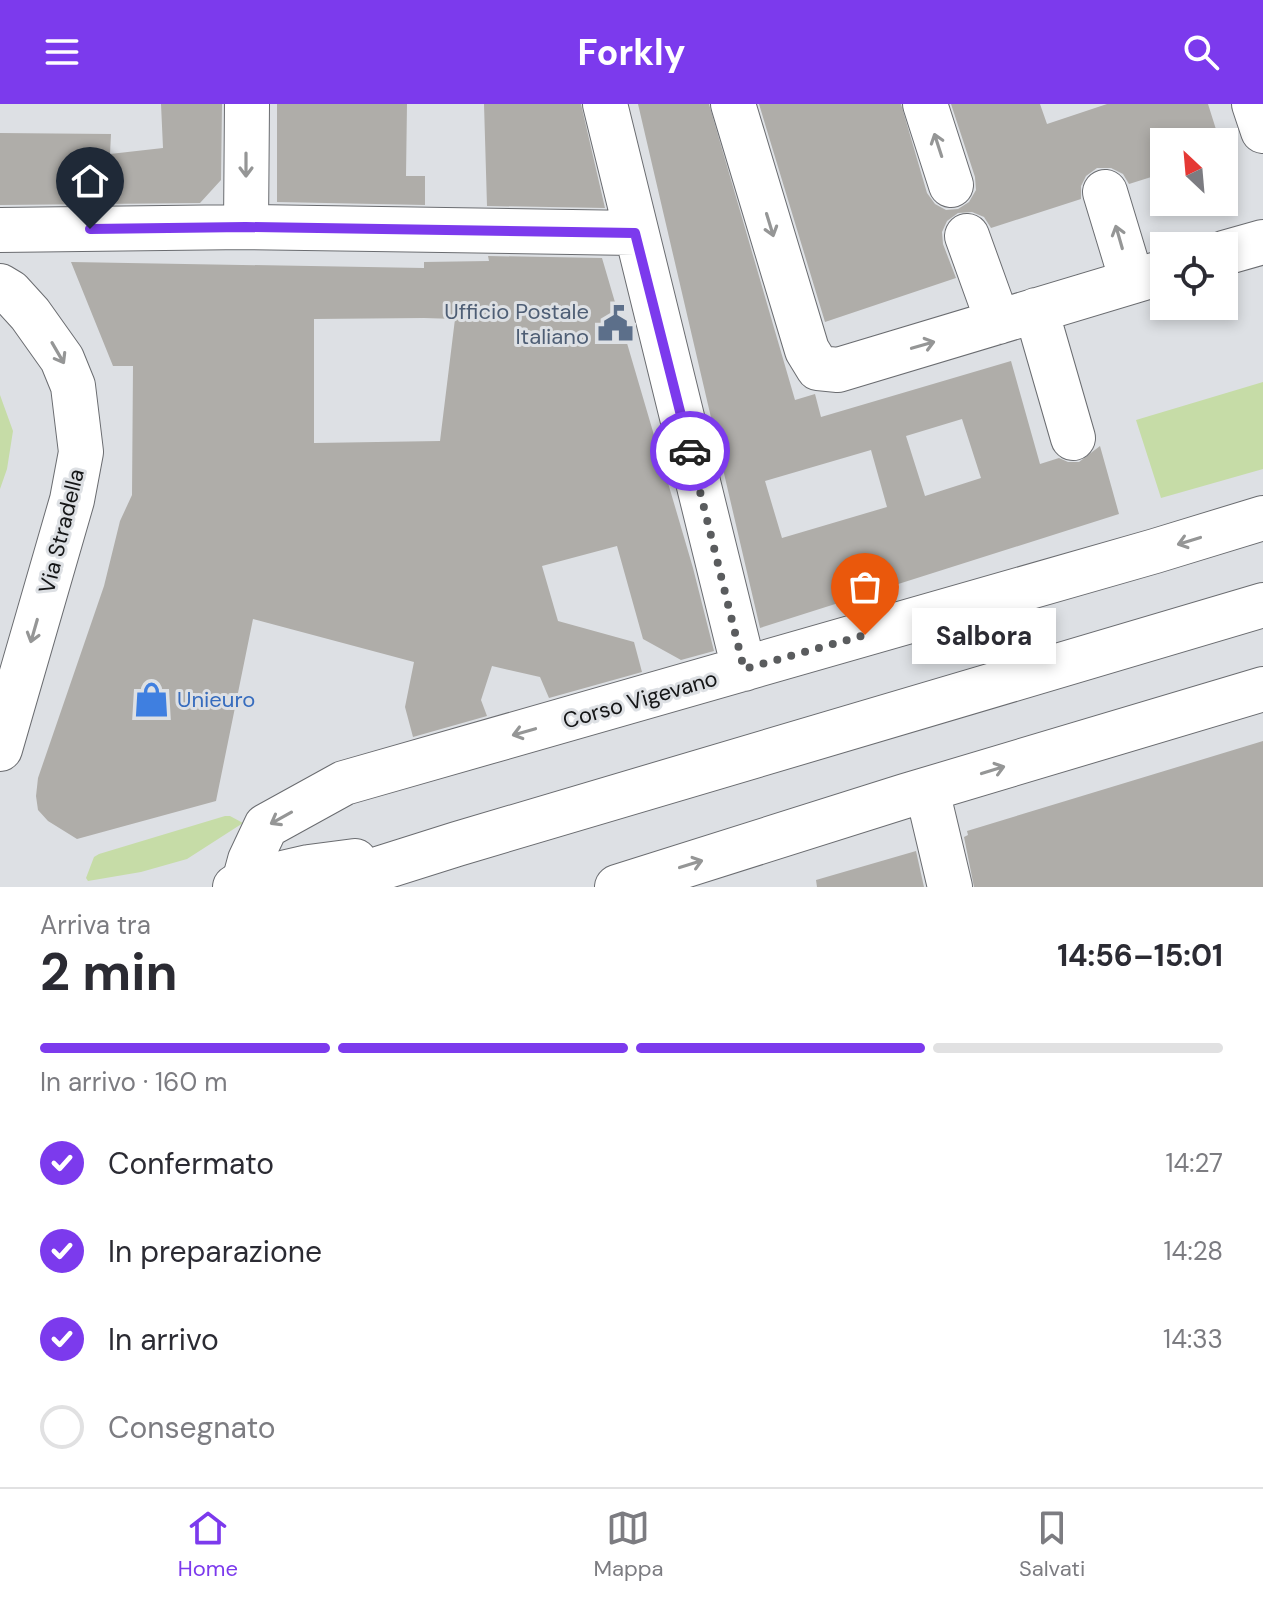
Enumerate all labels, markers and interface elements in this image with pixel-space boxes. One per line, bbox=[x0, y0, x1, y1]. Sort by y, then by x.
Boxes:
text: Forkly bbox=[578, 29, 685, 76]
icon: menu bbox=[40, 30, 84, 74]
icon: search bbox=[1179, 30, 1223, 74]
north arrow bbox=[1150, 128, 1238, 216]
map controls bbox=[1150, 128, 1238, 320]
one-way arrow bbox=[930, 132, 945, 158]
pin bbox=[56, 147, 124, 229]
one-way arrow bbox=[239, 151, 254, 178]
icon: home bbox=[68, 159, 112, 203]
one-way arrow bbox=[764, 212, 778, 237]
one-way arrow bbox=[1111, 224, 1126, 250]
button: locate bbox=[1150, 232, 1238, 320]
place label: Ufficio Postale Italiano bbox=[444, 297, 589, 351]
public building icon: Ufficio Postale Italiano bbox=[596, 305, 634, 343]
one-way arrow bbox=[909, 337, 935, 352]
one-way arrow bbox=[50, 341, 66, 364]
courier bbox=[650, 411, 730, 491]
icon: car bbox=[668, 429, 712, 473]
street label: Via Stradella bbox=[32, 466, 91, 596]
one-way arrow bbox=[1176, 534, 1202, 549]
pin bbox=[831, 553, 899, 635]
icon: bag bbox=[843, 565, 887, 609]
callout: Salbora bbox=[913, 607, 1057, 663]
one-way arrow bbox=[26, 618, 41, 644]
text: Salbora bbox=[936, 619, 1032, 653]
street label: Corso Vigevano bbox=[559, 664, 721, 735]
shop icon: Unieuro bbox=[132, 680, 170, 718]
place label: Unieuro bbox=[177, 685, 255, 714]
one-way arrow bbox=[512, 725, 538, 740]
one-way arrow bbox=[980, 762, 1006, 777]
one-way arrow bbox=[269, 811, 293, 827]
one-way arrow bbox=[679, 855, 704, 870]
text: Arriva tra bbox=[40, 908, 151, 942]
text: 14:56–15:01 bbox=[1057, 936, 1223, 975]
text: 2 min bbox=[40, 938, 178, 1006]
text: In arrivo · 160 m bbox=[40, 1065, 227, 1099]
icon: check bbox=[40, 1141, 84, 1185]
text: Confermato bbox=[108, 1144, 274, 1183]
text: 14:27 bbox=[1165, 1146, 1223, 1180]
icon: check bbox=[40, 1229, 84, 1273]
text: In preparazione bbox=[108, 1232, 322, 1271]
text: 14:28 bbox=[1164, 1234, 1223, 1268]
icon: check bbox=[40, 1317, 84, 1361]
text: In arrivo bbox=[108, 1320, 219, 1359]
text: 14:33 bbox=[1163, 1322, 1223, 1356]
text: Consegnato bbox=[108, 1408, 276, 1447]
tab: Home bbox=[178, 1506, 238, 1583]
tab: Mappa bbox=[593, 1506, 663, 1583]
tab: Salvati bbox=[1019, 1506, 1085, 1583]

